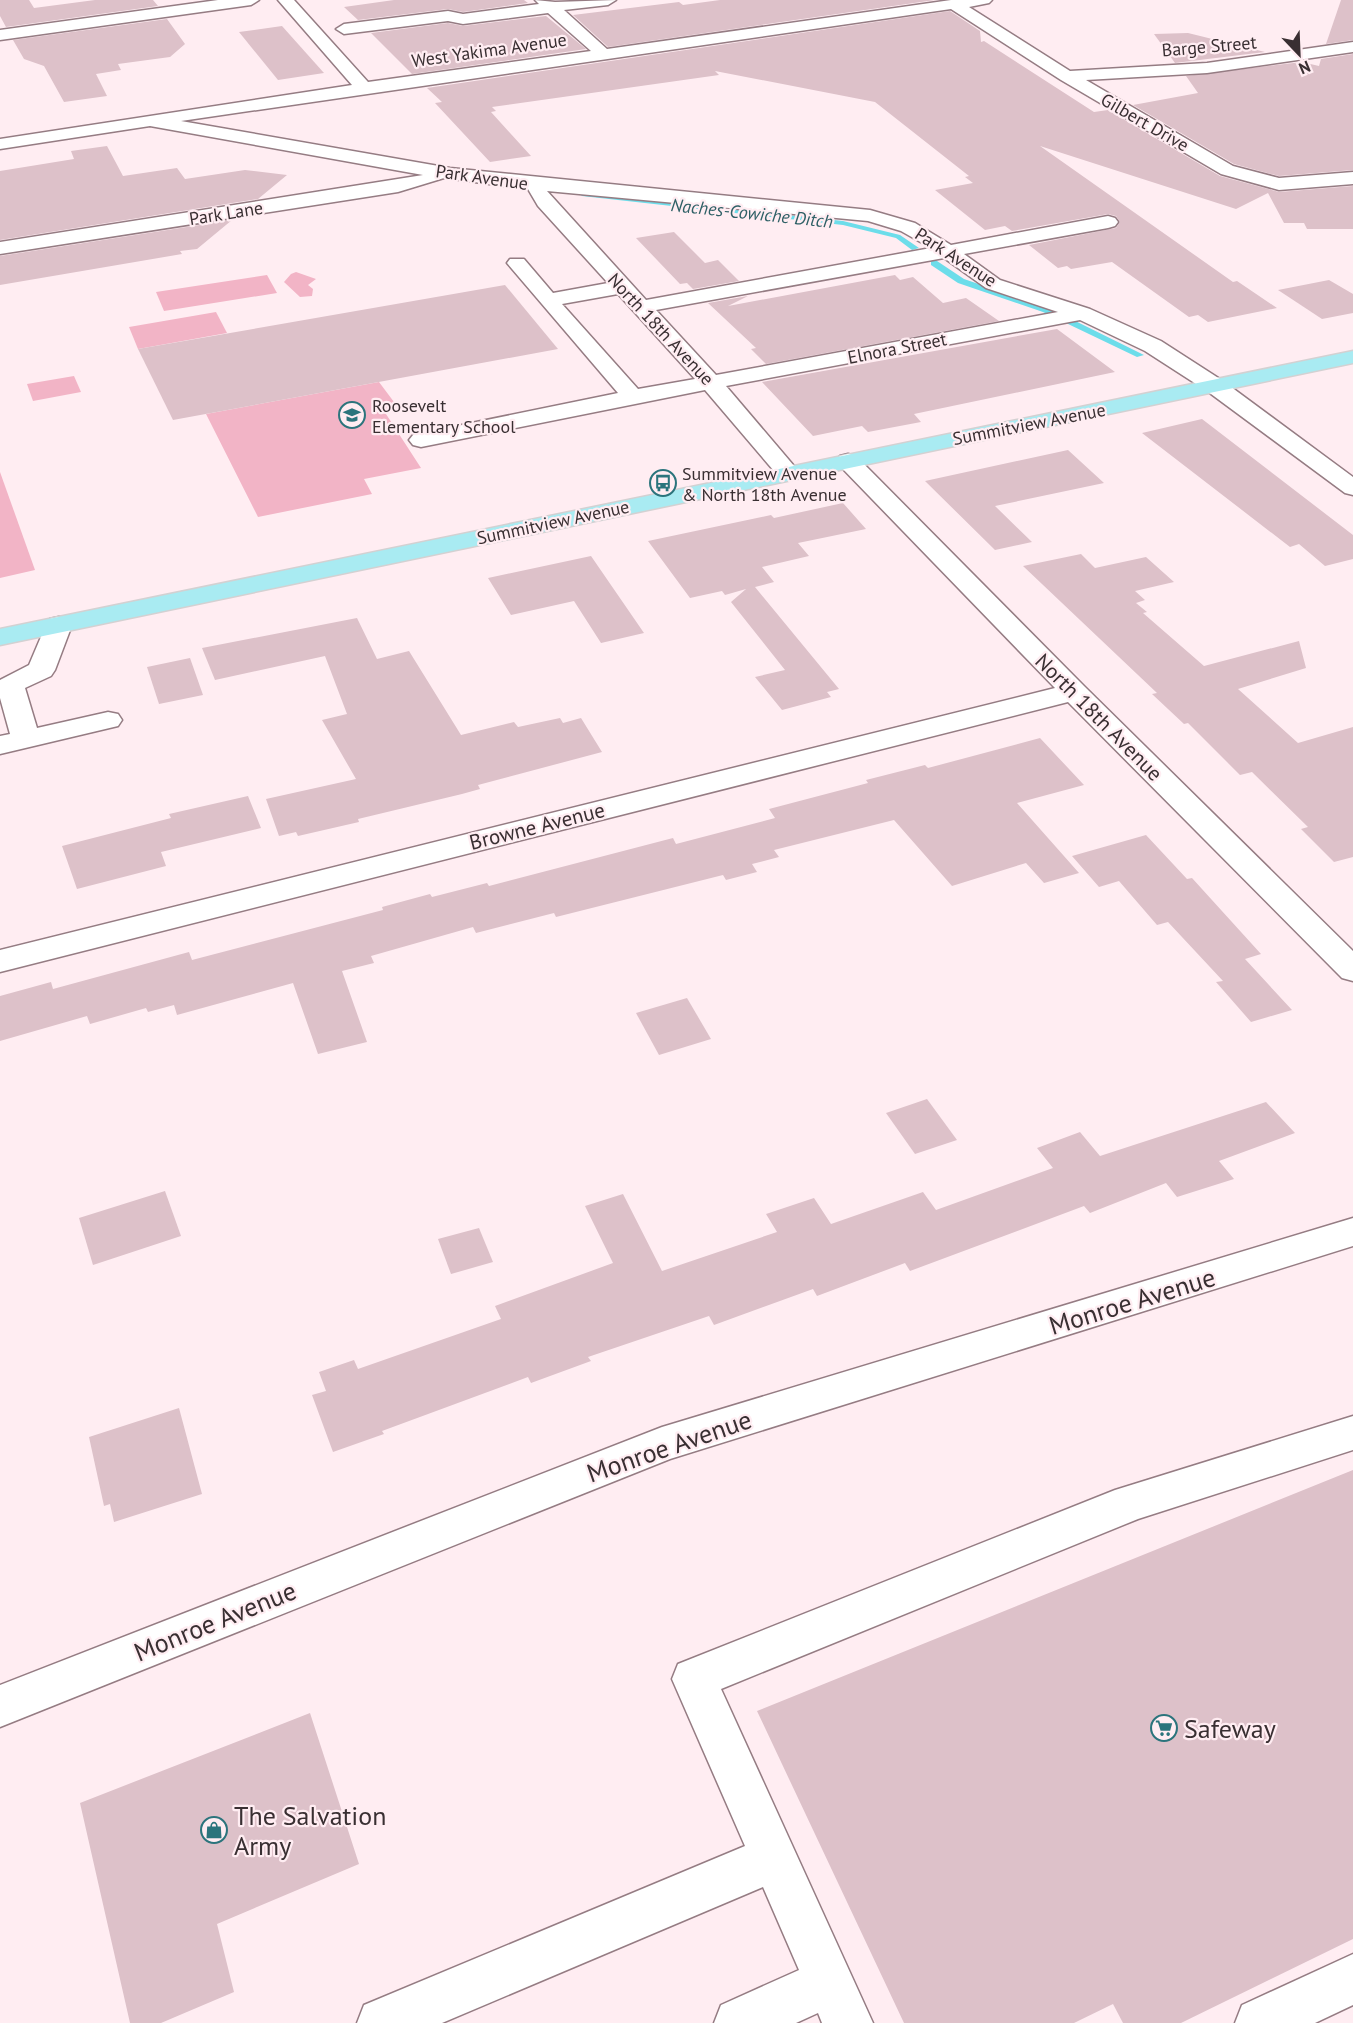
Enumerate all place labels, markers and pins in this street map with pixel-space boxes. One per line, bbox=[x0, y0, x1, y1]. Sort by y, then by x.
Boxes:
place label: Roosevelt Elementary School bbox=[372, 394, 516, 438]
school or university icon: Roosevelt Elementary School bbox=[337, 400, 367, 430]
place label: Summitview Avenue & North 18th Avenue bbox=[682, 462, 847, 506]
bus stop icon: Summitview Avenue & North 18th Avenue bbox=[648, 468, 678, 498]
place label: Safeway bbox=[1184, 1712, 1276, 1745]
supermarket icon: Safeway bbox=[1149, 1713, 1179, 1743]
place label: The Salvation Army bbox=[234, 1799, 386, 1862]
shop icon: The Salvation Army bbox=[199, 1815, 229, 1845]

